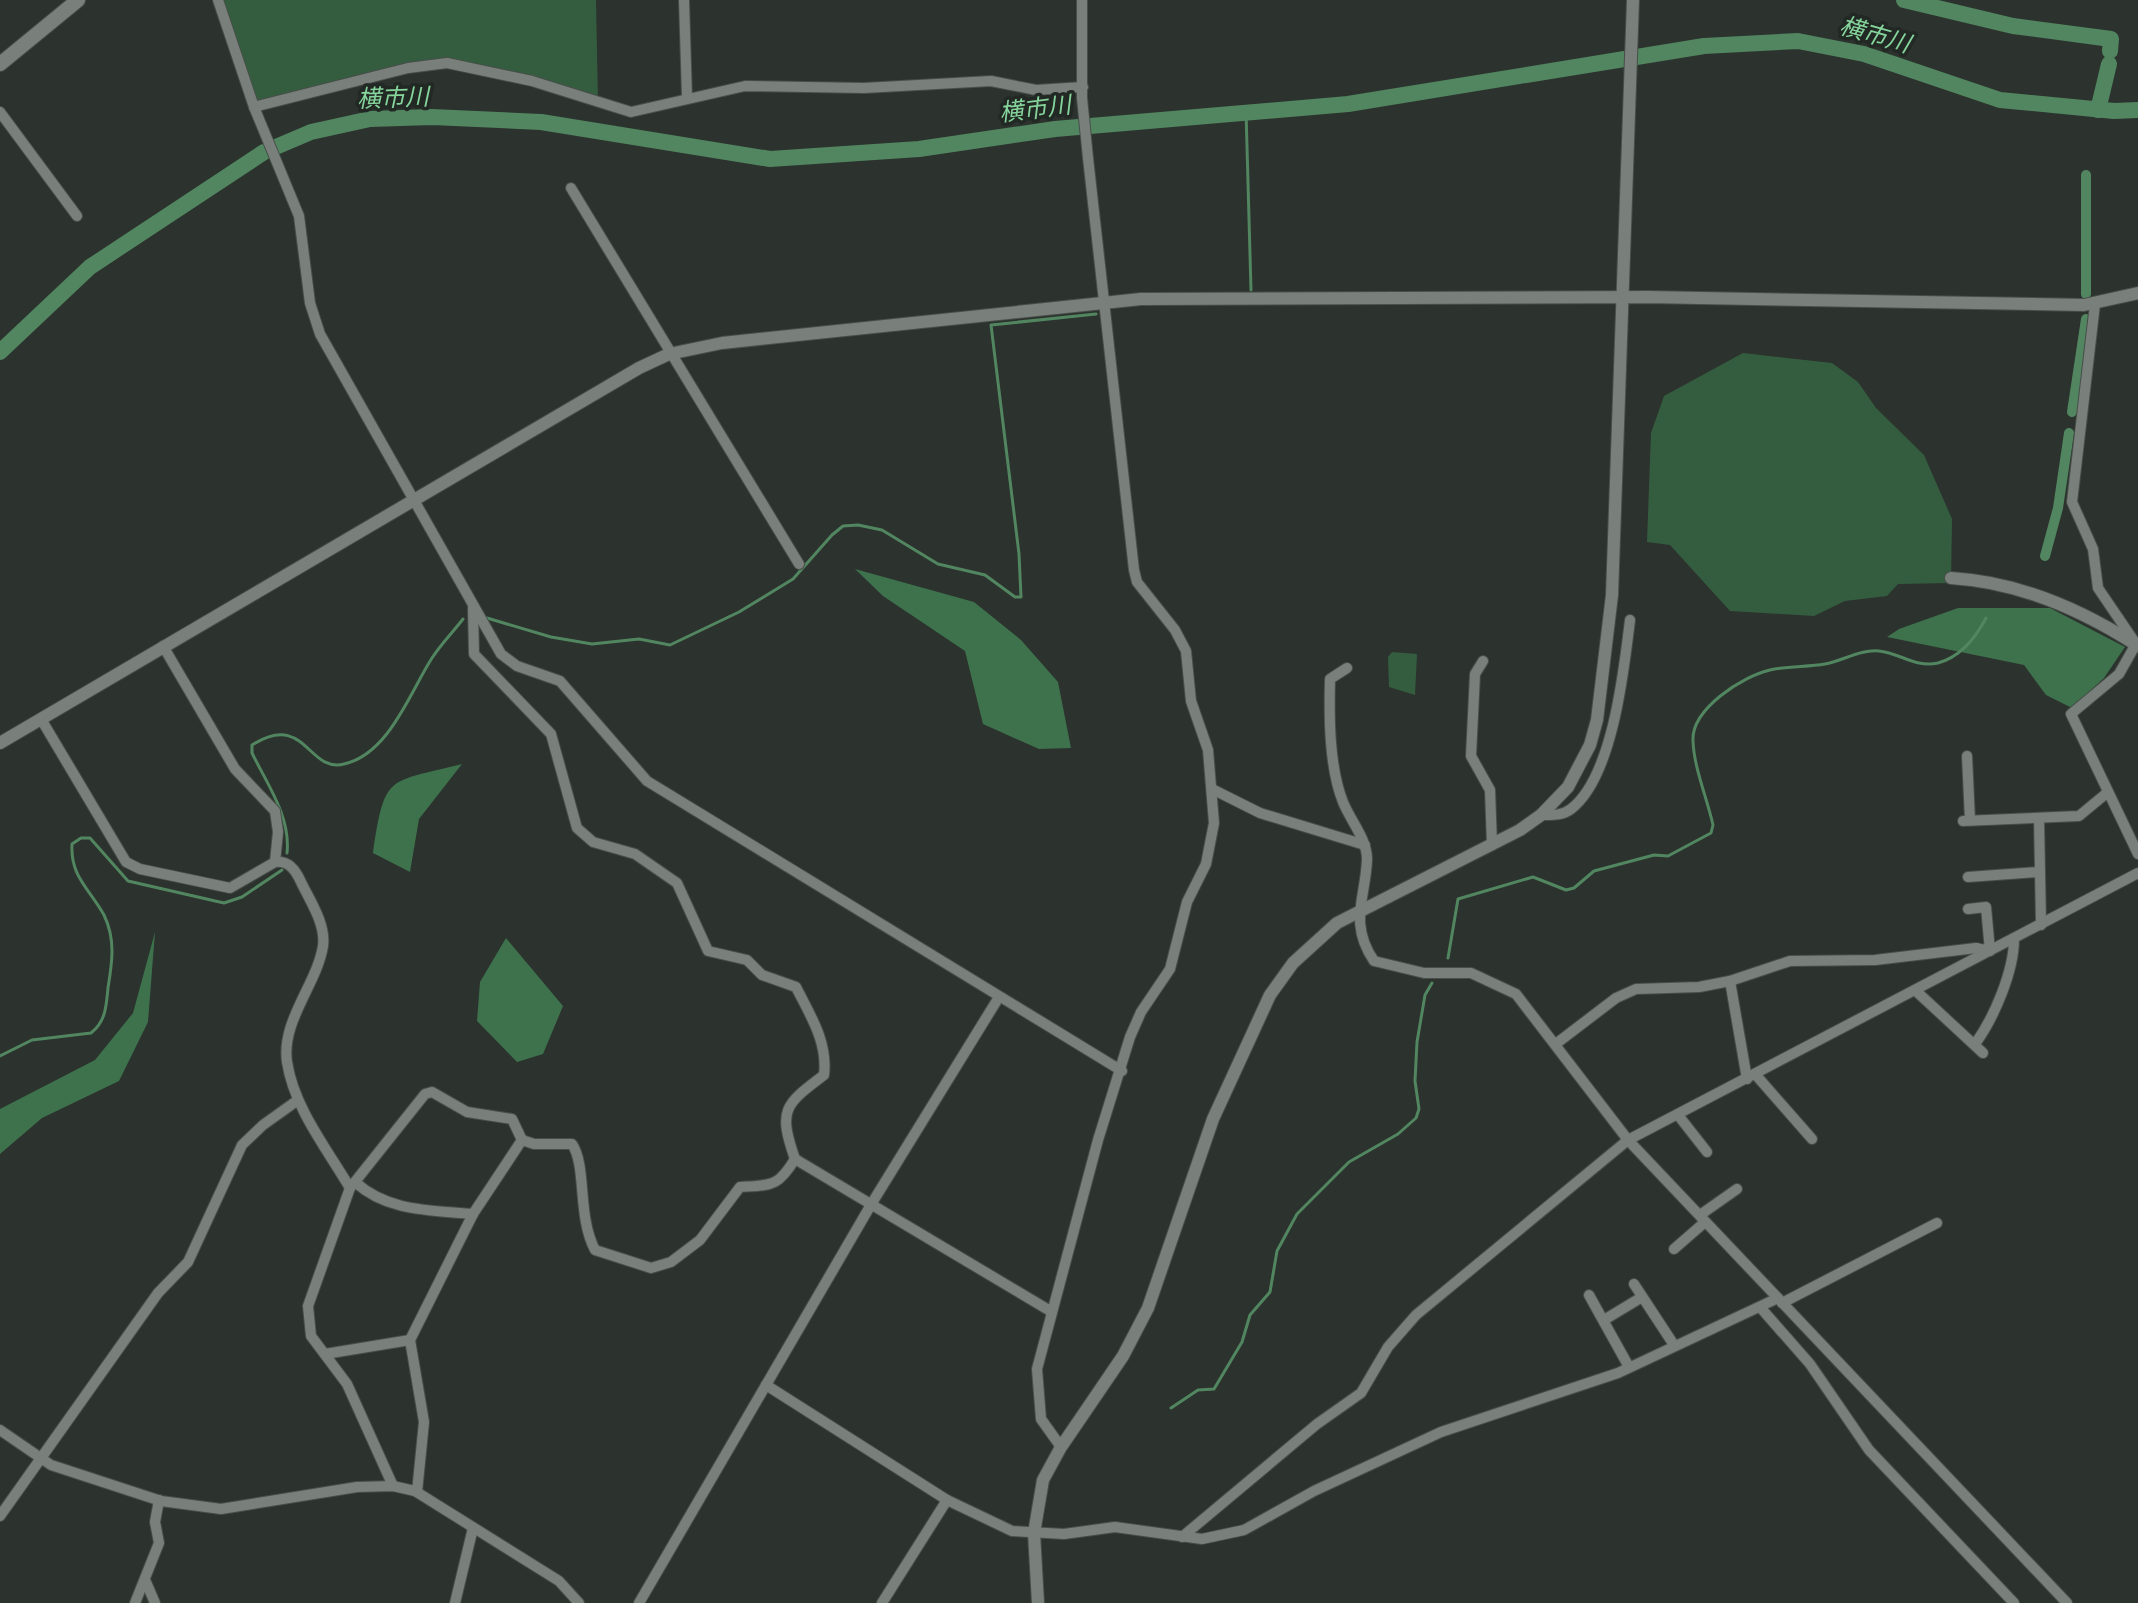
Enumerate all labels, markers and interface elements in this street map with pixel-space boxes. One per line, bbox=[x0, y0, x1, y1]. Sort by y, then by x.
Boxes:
water label: 横市川 bbox=[1836, 10, 1917, 60]
water label: 横市川 bbox=[356, 81, 432, 114]
water label: 横市川 bbox=[997, 88, 1076, 128]

